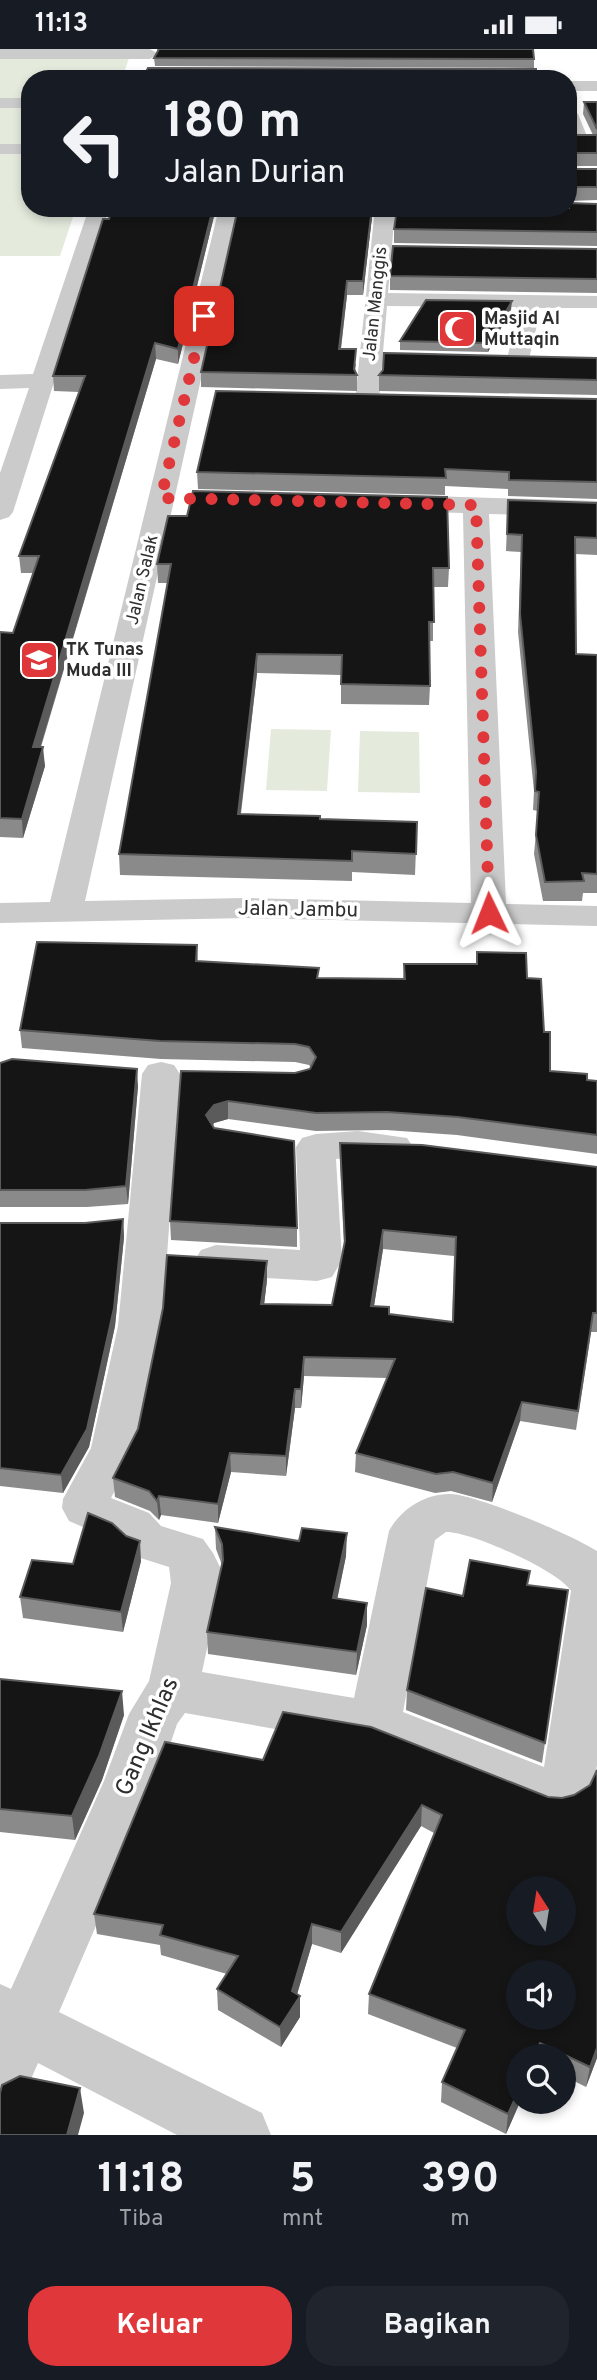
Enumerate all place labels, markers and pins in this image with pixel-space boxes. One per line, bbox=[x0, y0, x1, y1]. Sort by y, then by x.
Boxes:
pin bbox=[174, 286, 234, 346]
mosque icon: Masjid Al Muttaqin bbox=[436, 308, 478, 350]
place label: Masjid Al Muttaqin bbox=[484, 308, 560, 352]
school or university icon: TK Tunas Muda III bbox=[18, 639, 60, 681]
place label: TK Tunas Muda III bbox=[66, 639, 144, 683]

